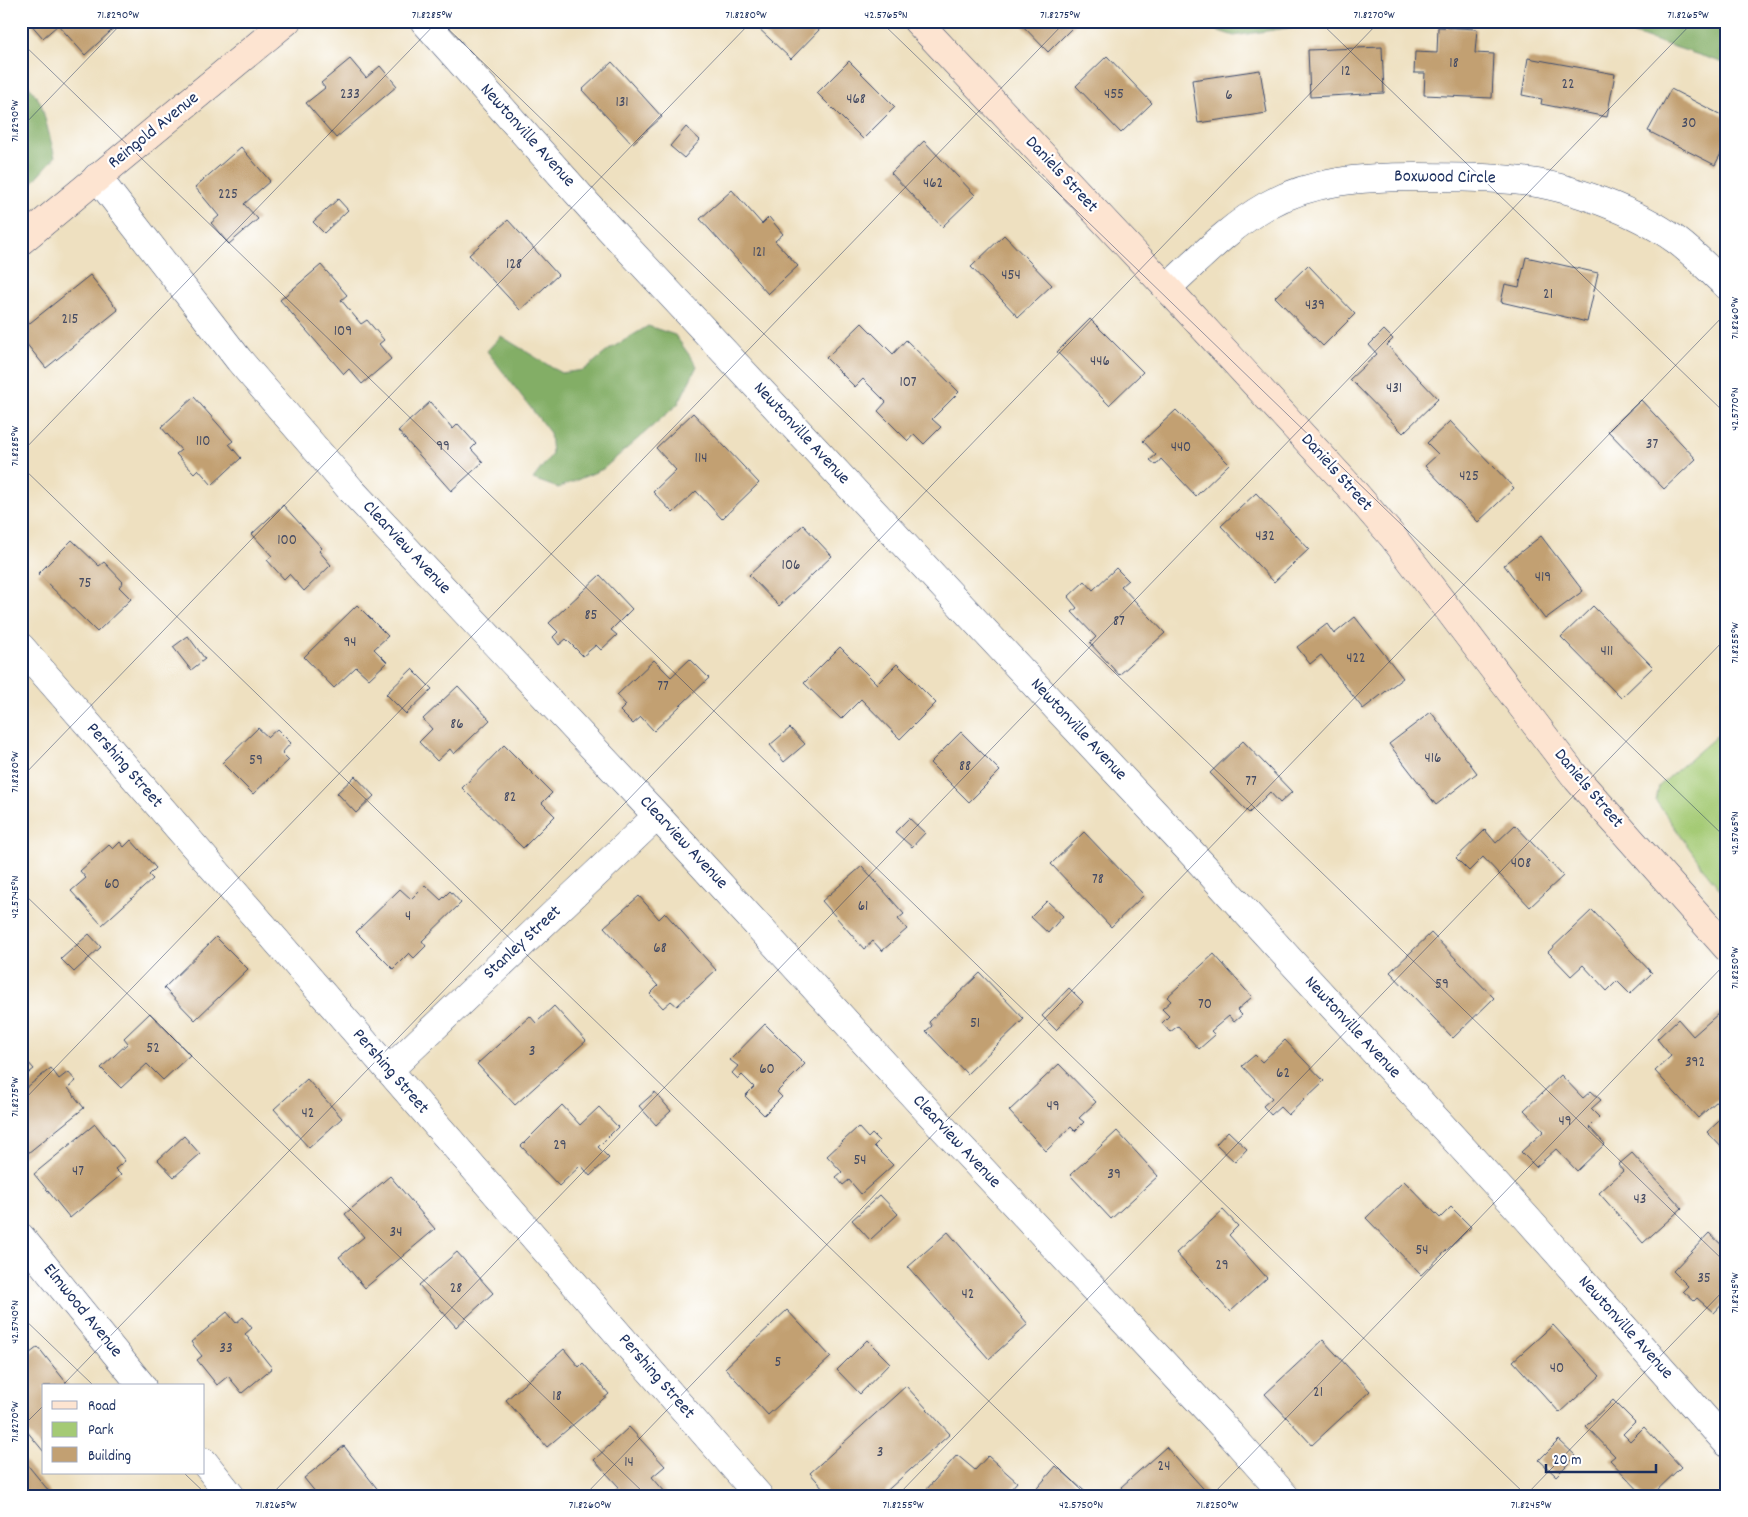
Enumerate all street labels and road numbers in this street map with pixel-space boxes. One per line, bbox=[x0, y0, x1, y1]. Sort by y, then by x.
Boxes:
street label: Newtonville Avenue bbox=[474, 79, 581, 193]
street label: Reingold Avenue bbox=[103, 87, 205, 175]
street label: Daniels Street bbox=[1019, 131, 1103, 219]
street label: Boxwood Circle bbox=[1394, 165, 1496, 191]
street label: Newtonville Avenue bbox=[747, 377, 855, 491]
street label: Daniels Street bbox=[1294, 429, 1378, 518]
street label: Clearview Avenue bbox=[356, 496, 456, 600]
street label: Newtonville Avenue bbox=[1024, 673, 1132, 787]
street label: Pershing Street bbox=[80, 718, 168, 814]
street label: Daniels Street bbox=[1547, 744, 1629, 834]
street label: Clearview Avenue bbox=[633, 791, 733, 895]
street label: Stanley Street bbox=[478, 900, 568, 986]
street label: Newtonville Avenue bbox=[1298, 971, 1406, 1085]
street label: Pershing Street bbox=[346, 1024, 434, 1120]
street label: Clearview Avenue bbox=[906, 1090, 1006, 1194]
street label: Elmwood Avenue bbox=[36, 1259, 128, 1363]
street label: Newtonville Avenue bbox=[1572, 1271, 1679, 1385]
street label: Pershing Street bbox=[612, 1329, 700, 1425]

